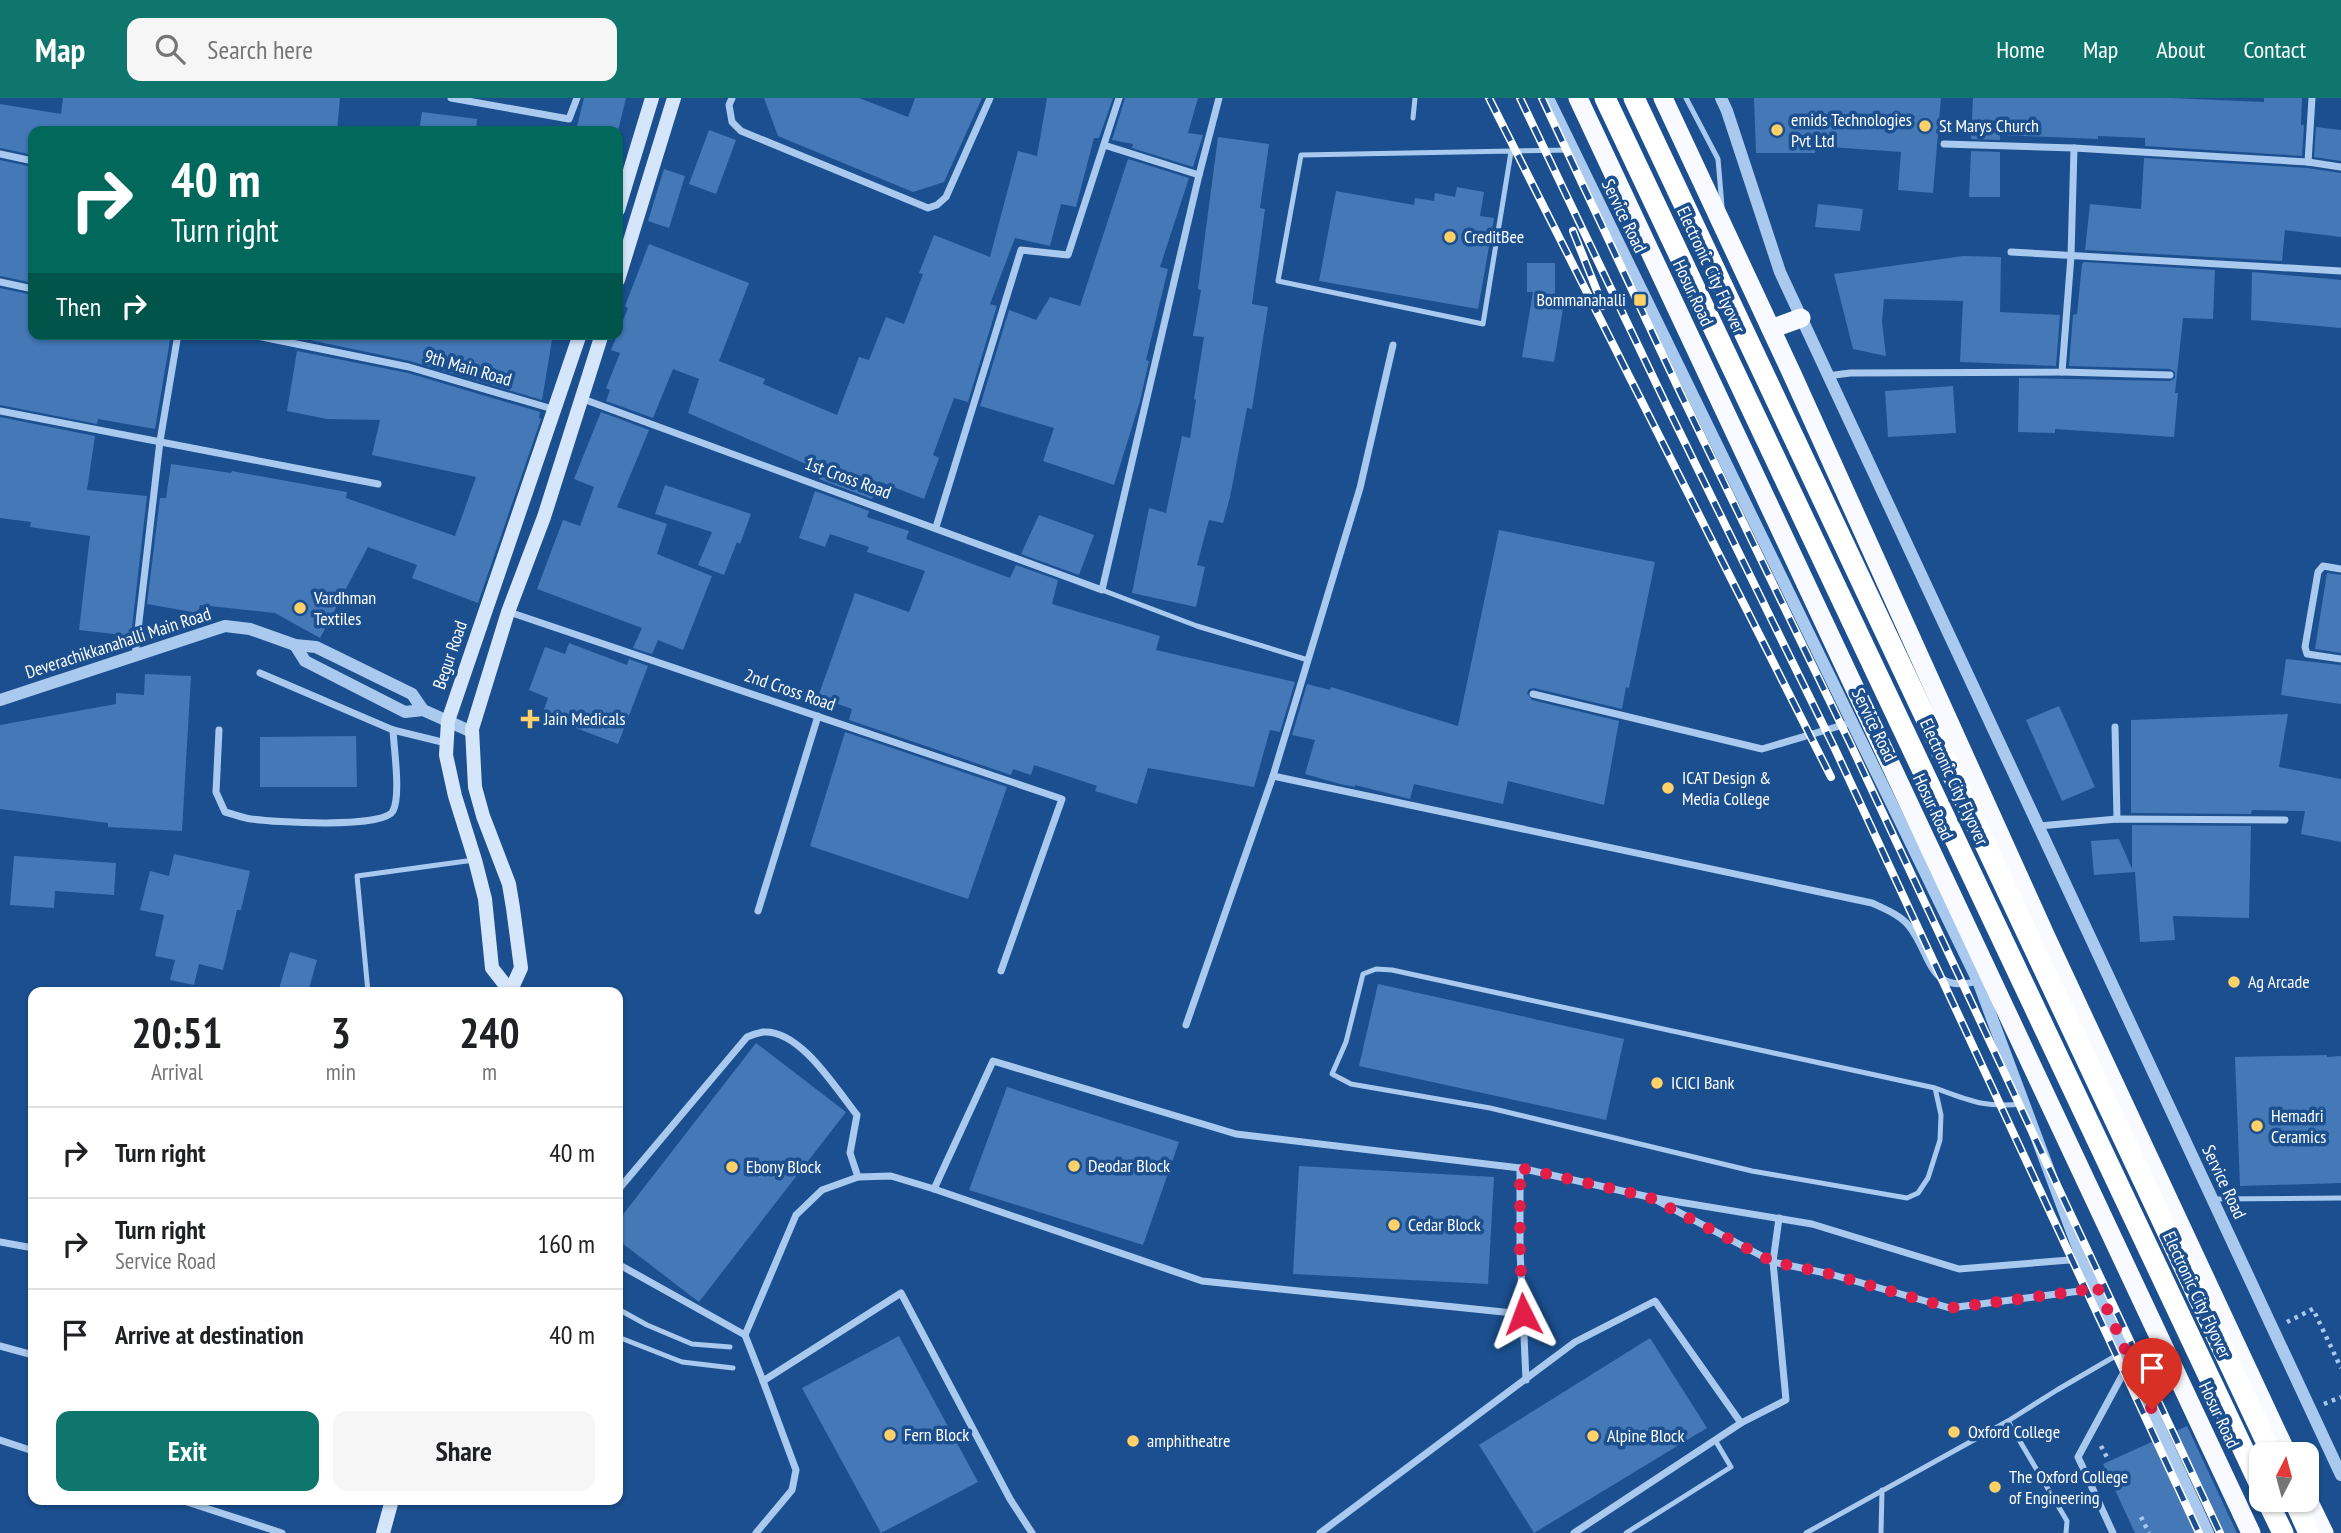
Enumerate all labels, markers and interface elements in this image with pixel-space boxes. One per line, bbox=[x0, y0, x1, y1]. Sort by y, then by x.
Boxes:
search box bbox=[127, 18, 617, 81]
text: Map bbox=[35, 28, 85, 71]
icon: search bbox=[151, 30, 189, 68]
text: Search here bbox=[207, 33, 313, 66]
text: Home bbox=[1996, 34, 2045, 65]
text: Map bbox=[2083, 34, 2118, 65]
text: About bbox=[2156, 34, 2205, 65]
text: Contact bbox=[2243, 34, 2306, 65]
place label: emids Technologies Pvt Ltd bbox=[1791, 108, 1912, 152]
place label: St Marys Church bbox=[1939, 114, 2039, 137]
marker: St Marys Church bbox=[1917, 118, 1933, 134]
marker: emids Technologies Pvt Ltd bbox=[1769, 122, 1785, 138]
text: 40 m bbox=[171, 147, 260, 211]
icon: right bbox=[56, 154, 147, 245]
street label: Service Road bbox=[1597, 175, 1652, 256]
street label: Electronic City Flyover bbox=[1672, 203, 1751, 337]
text: Turn right bbox=[171, 209, 279, 251]
place label: CreditBee bbox=[1464, 225, 1524, 248]
marker: CreditBee bbox=[1442, 229, 1458, 245]
street label: Hosur Road bbox=[1668, 256, 1719, 330]
icon: right bbox=[115, 287, 153, 325]
place label: Bommanahalli bbox=[1537, 288, 1626, 311]
text: Then bbox=[56, 290, 101, 323]
marker: Bommanahalli bbox=[1632, 292, 1648, 308]
street label: 9th Main Road bbox=[422, 344, 514, 391]
street label: 1st Cross Road bbox=[802, 451, 895, 504]
place label: Vardhman Textiles bbox=[313, 586, 376, 630]
marker: Vardhman Textiles bbox=[292, 600, 308, 616]
street label: Deverachikkanahalli Main Road bbox=[22, 602, 214, 683]
street label: Begur Road bbox=[427, 618, 472, 692]
street label: 2nd Cross Road bbox=[741, 663, 839, 716]
street label: Service Road bbox=[1847, 684, 1902, 765]
place label: Jain Medicals bbox=[543, 707, 626, 730]
marker: Jain Medicals bbox=[522, 711, 538, 727]
street label: Electronic City Flyover bbox=[1915, 715, 1994, 849]
place label: ICAT Design & Media College bbox=[1682, 766, 1771, 810]
street label: Hosur Road bbox=[1908, 770, 1959, 844]
marker: ICAT Design & Media College bbox=[1660, 780, 1676, 796]
place label: Ag Arcade bbox=[2248, 970, 2310, 993]
marker: Ag Arcade bbox=[2226, 974, 2242, 990]
text: 20:51 bbox=[131, 1005, 222, 1060]
text: 3 bbox=[331, 1005, 351, 1060]
text: 240 bbox=[459, 1005, 520, 1060]
text: Arrival bbox=[151, 1057, 203, 1086]
text: min bbox=[326, 1057, 356, 1086]
text: m bbox=[482, 1057, 497, 1086]
place label: ICICI Bank bbox=[1671, 1071, 1734, 1094]
marker: ICICI Bank bbox=[1649, 1075, 1665, 1091]
place label: Hemadri Ceramics bbox=[2271, 1104, 2326, 1148]
marker: Hemadri Ceramics bbox=[2249, 1118, 2265, 1134]
icon: right bbox=[56, 1134, 94, 1172]
text: Turn right bbox=[115, 1136, 206, 1169]
text: 40 m bbox=[549, 1136, 595, 1169]
street label: Service Road bbox=[2197, 1141, 2252, 1222]
place label: Deodar Block bbox=[1088, 1154, 1170, 1177]
place label: Ebony Block bbox=[746, 1155, 821, 1178]
marker: Deodar Block bbox=[1066, 1158, 1082, 1174]
marker: Ebony Block bbox=[724, 1159, 740, 1175]
text: Turn right bbox=[115, 1213, 206, 1246]
place label: Cedar Block bbox=[1408, 1213, 1481, 1236]
marker: Cedar Block bbox=[1386, 1217, 1402, 1233]
icon: right bbox=[56, 1225, 94, 1263]
text: 160 m bbox=[537, 1227, 595, 1260]
street label: Electronic City Flyover bbox=[2158, 1228, 2237, 1362]
text: Service Road bbox=[115, 1246, 216, 1275]
position arrow bbox=[1486, 1277, 1560, 1351]
icon: arrive bbox=[56, 1316, 94, 1354]
text: Arrive at destination bbox=[115, 1318, 304, 1351]
text: 40 m bbox=[549, 1318, 595, 1351]
pin bbox=[2122, 1338, 2182, 1410]
icon: arrive bbox=[2133, 1349, 2171, 1387]
street label: Hosur Road bbox=[2194, 1378, 2245, 1452]
button: Exit bbox=[56, 1411, 319, 1491]
button: Share bbox=[333, 1411, 595, 1491]
place label: Oxford College bbox=[1968, 1420, 2060, 1443]
place label: Fern Block bbox=[904, 1423, 969, 1446]
place label: Alpine Block bbox=[1607, 1424, 1684, 1447]
marker: Oxford College bbox=[1946, 1424, 1962, 1440]
marker: Fern Block bbox=[882, 1427, 898, 1443]
marker: Alpine Block bbox=[1585, 1428, 1601, 1444]
place label: amphitheatre bbox=[1147, 1429, 1230, 1452]
marker: amphitheatre bbox=[1125, 1433, 1141, 1449]
north arrow bbox=[2249, 1442, 2319, 1512]
map controls bbox=[2249, 1442, 2319, 1512]
place label: The Oxford College of Engineering bbox=[2009, 1465, 2128, 1509]
marker: The Oxford College of Engineering bbox=[1987, 1479, 2003, 1495]

